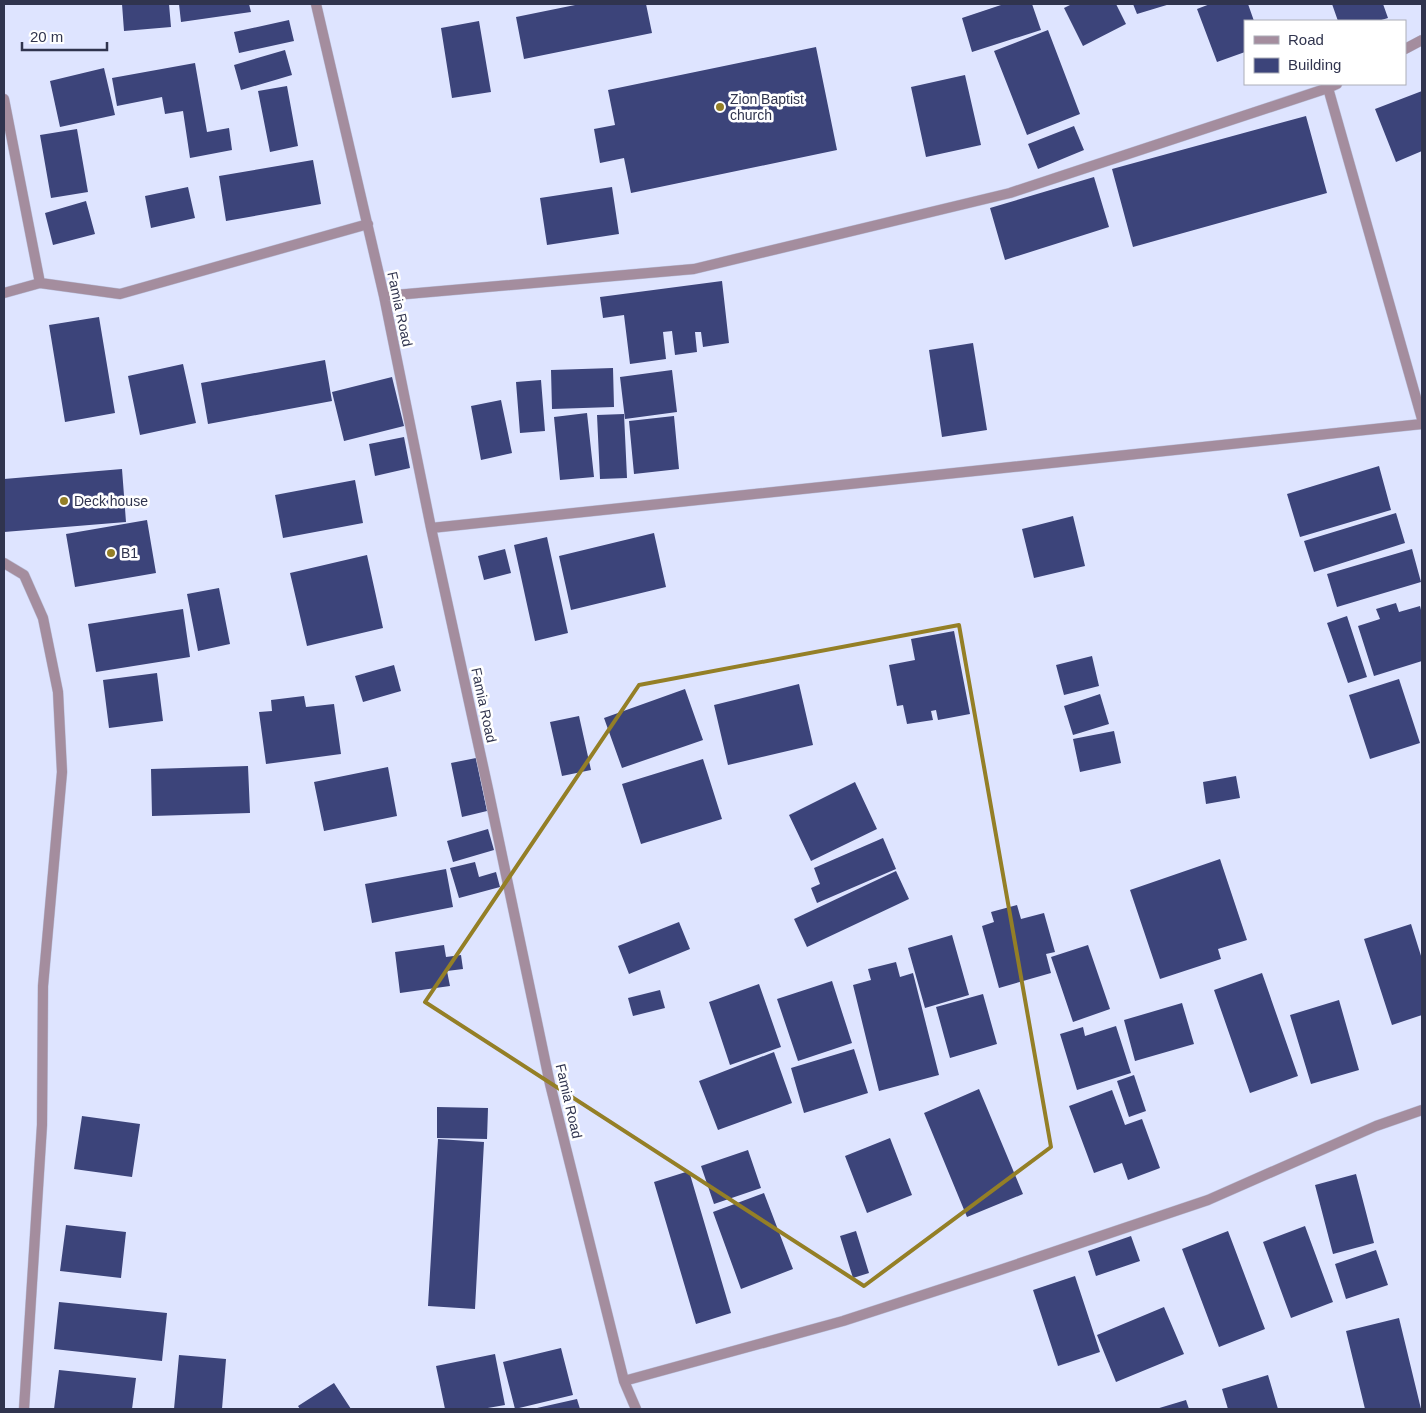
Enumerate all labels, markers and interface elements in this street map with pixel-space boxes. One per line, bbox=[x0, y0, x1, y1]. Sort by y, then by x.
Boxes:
scale bar bbox=[22, 20, 108, 52]
legend bbox=[1244, 20, 1406, 85]
text: 20 m bbox=[30, 28, 63, 45]
text: Road bbox=[1288, 31, 1324, 48]
text: Building bbox=[1288, 56, 1341, 73]
place label: Zion Baptist church bbox=[730, 91, 804, 123]
marker: Zion Baptist church bbox=[714, 101, 726, 113]
street label: Famia Road bbox=[384, 270, 416, 348]
place label: Deck house bbox=[74, 493, 148, 509]
marker: Deck house bbox=[58, 495, 70, 507]
place label: B1 bbox=[121, 545, 138, 561]
marker: B1 bbox=[105, 547, 117, 559]
street label: Famia Road bbox=[468, 666, 500, 744]
street label: Famia Road bbox=[553, 1062, 585, 1140]

